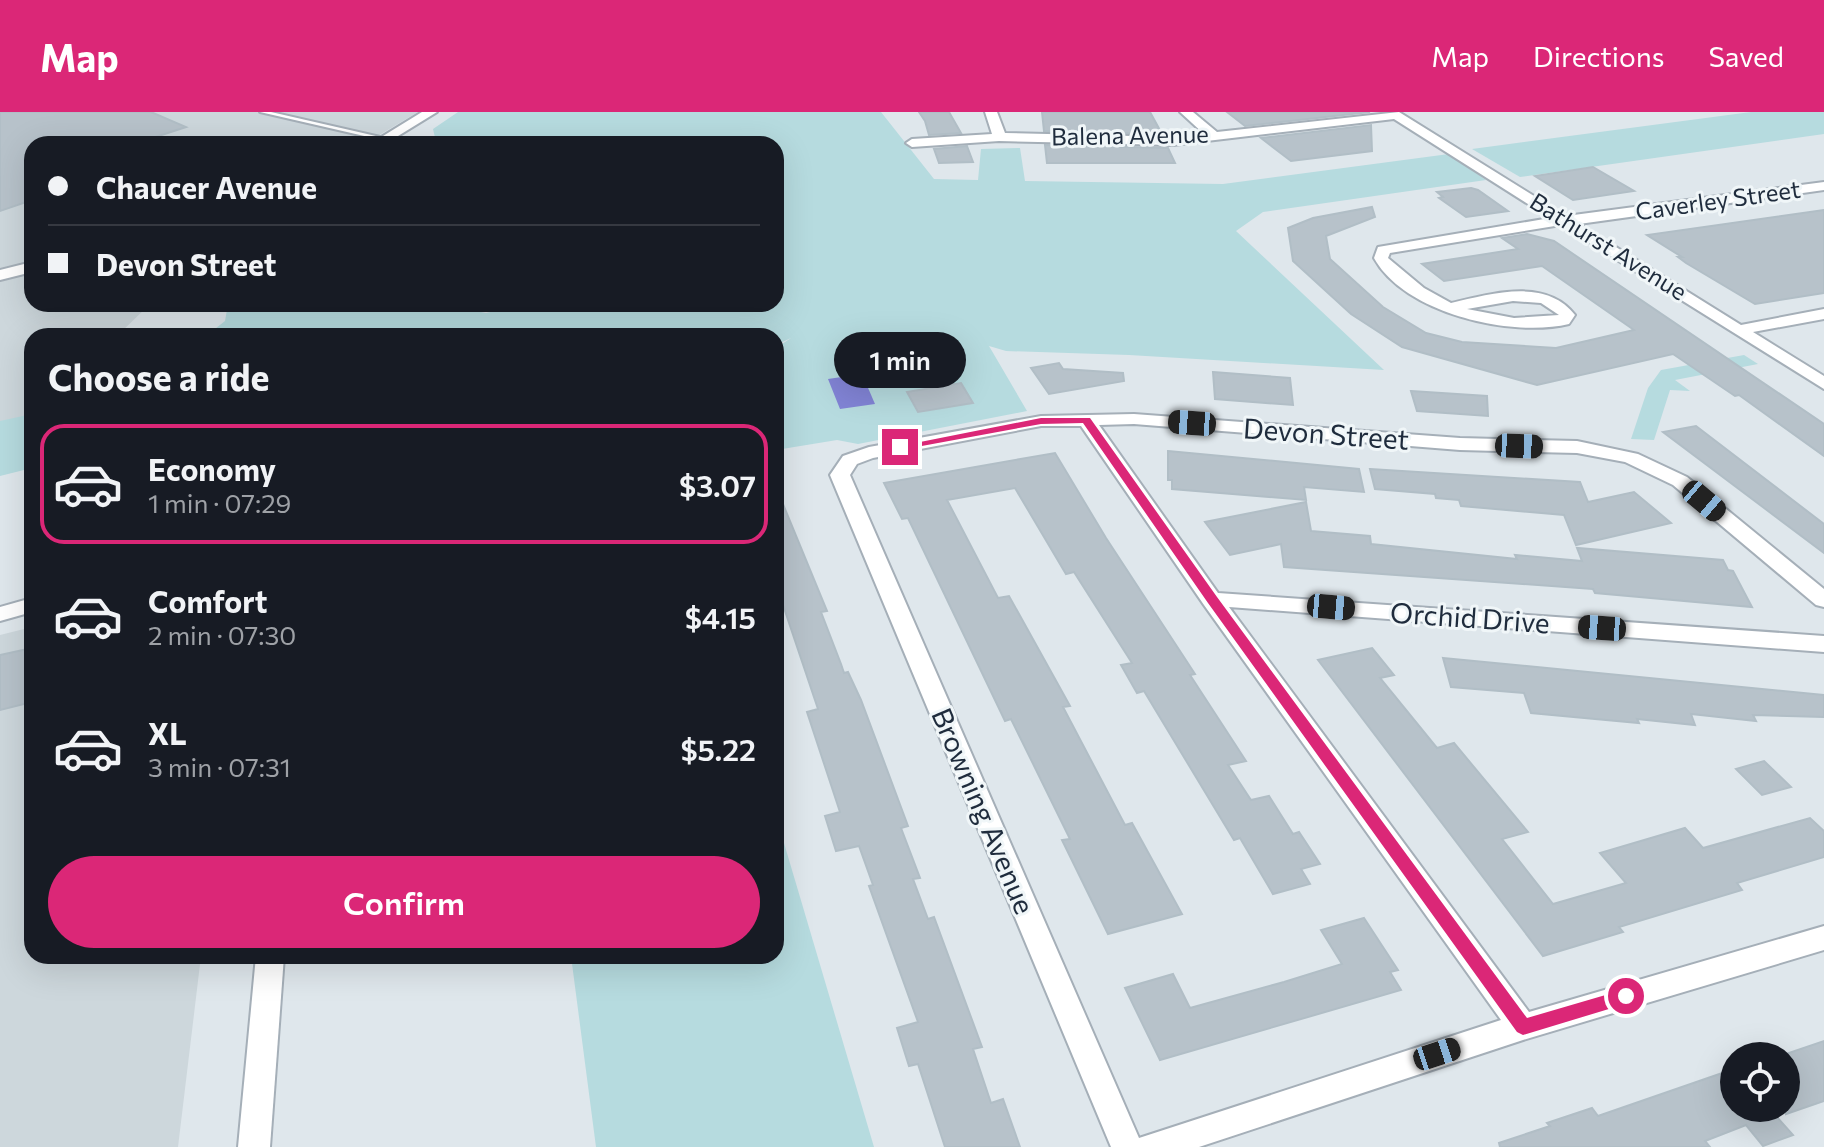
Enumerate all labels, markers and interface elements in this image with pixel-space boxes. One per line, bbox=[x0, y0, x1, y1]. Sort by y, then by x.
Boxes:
text: Map bbox=[40, 33, 119, 80]
text: Map bbox=[1431, 39, 1489, 73]
text: Directions bbox=[1533, 39, 1664, 73]
text: Saved bbox=[1708, 39, 1784, 73]
street label: Balena Avenue bbox=[1051, 119, 1209, 150]
text: Chaucer Avenue bbox=[96, 168, 317, 205]
street label: Caverley Street bbox=[1633, 174, 1802, 225]
street label: Bathurst Avenue bbox=[1525, 186, 1693, 306]
text: Devon Street bbox=[96, 245, 276, 282]
callout: 1 min bbox=[834, 331, 966, 387]
text: 1 min bbox=[869, 344, 931, 375]
text: Choose a ride bbox=[48, 354, 269, 398]
car bbox=[1167, 409, 1217, 437]
street label: Devon Street bbox=[1242, 410, 1410, 456]
route end bbox=[882, 429, 918, 465]
car bbox=[1495, 433, 1543, 459]
icon: car bbox=[52, 448, 124, 520]
text: Economy bbox=[148, 450, 276, 487]
text: $3.07 bbox=[679, 466, 756, 503]
car bbox=[1678, 476, 1730, 526]
text: 1 min · 07:29 bbox=[148, 487, 291, 518]
icon: car bbox=[52, 580, 124, 652]
text: Comfort bbox=[148, 582, 267, 619]
car bbox=[1306, 593, 1356, 621]
street label: Orchid Drive bbox=[1389, 594, 1551, 640]
text: $4.15 bbox=[685, 598, 756, 635]
car bbox=[1577, 614, 1627, 642]
text: 2 min · 07:30 bbox=[148, 619, 296, 650]
street label: Browning Avenue bbox=[925, 702, 1043, 919]
icon: car bbox=[52, 712, 124, 784]
text: XL bbox=[148, 714, 187, 751]
text: $5.22 bbox=[680, 730, 756, 767]
text: 3 min · 07:31 bbox=[148, 751, 291, 782]
button: Confirm bbox=[48, 856, 760, 948]
route start bbox=[1608, 978, 1644, 1014]
car bbox=[1410, 1035, 1464, 1073]
map controls bbox=[1720, 1042, 1800, 1122]
button: locate bbox=[1720, 1042, 1800, 1122]

